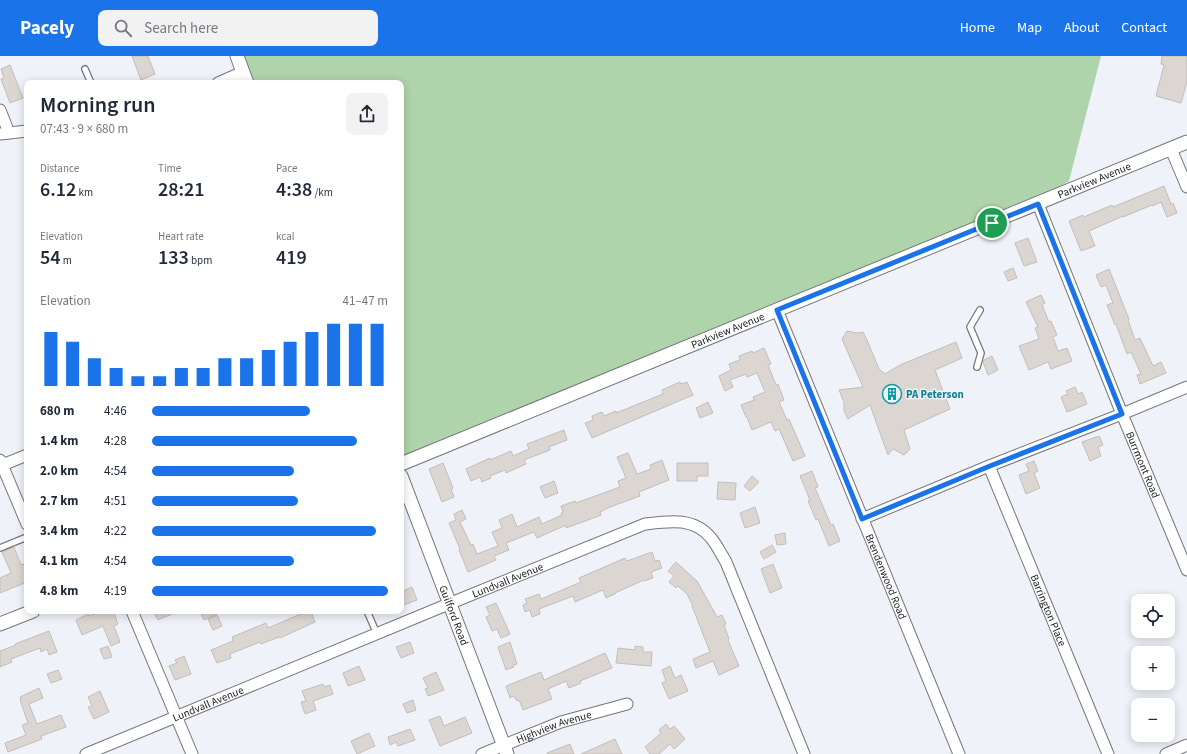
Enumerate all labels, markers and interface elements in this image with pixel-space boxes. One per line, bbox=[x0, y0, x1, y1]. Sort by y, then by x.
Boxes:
search box bbox=[98, 10, 378, 46]
text: Pacely bbox=[20, 15, 74, 42]
icon: search bbox=[112, 17, 134, 39]
text: Search here bbox=[144, 18, 218, 39]
text: Home bbox=[960, 18, 995, 38]
text: Map bbox=[1017, 18, 1042, 38]
text: About bbox=[1064, 18, 1099, 38]
text: Contact bbox=[1121, 18, 1167, 38]
text: Morning run bbox=[40, 89, 156, 121]
button: share bbox=[346, 93, 388, 135]
text: 07:43 · 9 × 680 m bbox=[40, 120, 128, 138]
street label: Parkview Avenue bbox=[1055, 159, 1134, 202]
text: Distance bbox=[40, 161, 79, 176]
text: Time bbox=[158, 161, 181, 176]
text: Pace bbox=[276, 161, 298, 176]
text: 6.12 bbox=[40, 176, 76, 204]
text: 28:21 bbox=[158, 176, 205, 204]
text: 4:38 bbox=[276, 176, 312, 204]
text: km bbox=[76, 185, 93, 200]
text: /km bbox=[312, 185, 333, 200]
pin bbox=[975, 206, 1009, 240]
icon: arrive bbox=[981, 212, 1003, 234]
text: Elevation bbox=[40, 229, 83, 244]
text: Heart rate bbox=[158, 229, 204, 244]
text: kcal bbox=[276, 229, 295, 244]
text: 54 bbox=[40, 244, 61, 272]
text: 133 bbox=[158, 244, 189, 272]
text: 419 bbox=[276, 244, 307, 272]
text: m bbox=[61, 253, 72, 268]
text: bpm bbox=[189, 253, 212, 268]
text: Elevation bbox=[40, 292, 91, 310]
text: 41–47 m bbox=[343, 292, 388, 310]
street label: Parkview Avenue bbox=[689, 309, 767, 352]
building icon: PA Peterson bbox=[881, 383, 903, 405]
place label: PA Peterson bbox=[906, 387, 964, 402]
text: 680 m bbox=[40, 402, 74, 420]
text: 4:46 bbox=[104, 402, 127, 420]
street label: Burrmont Road bbox=[1122, 429, 1163, 500]
text: 1.4 km bbox=[40, 432, 79, 450]
text: 4:28 bbox=[104, 432, 127, 450]
text: 2.0 km bbox=[40, 462, 79, 480]
text: 4:54 bbox=[104, 462, 127, 480]
text: 2.7 km bbox=[40, 492, 79, 510]
text: 4:51 bbox=[104, 492, 127, 510]
text: 3.4 km bbox=[40, 522, 79, 540]
text: 4:22 bbox=[104, 522, 127, 540]
street label: Brendenwood Road bbox=[862, 532, 910, 622]
text: 4.1 km bbox=[40, 552, 79, 570]
text: 4:54 bbox=[104, 552, 127, 570]
street label: Lundvall Avenue bbox=[470, 559, 546, 602]
street label: Barrington Place bbox=[1027, 572, 1070, 649]
text: 4.8 km bbox=[40, 582, 79, 600]
text: 4:19 bbox=[104, 582, 127, 600]
street label: Guilford Road bbox=[435, 583, 472, 648]
map controls bbox=[1131, 594, 1175, 742]
button: locate bbox=[1131, 594, 1175, 638]
button: + bbox=[1131, 646, 1175, 690]
street label: Lundvall Avenue bbox=[170, 682, 246, 725]
button: − bbox=[1131, 698, 1175, 742]
street label: Highview Avenue bbox=[514, 707, 594, 747]

